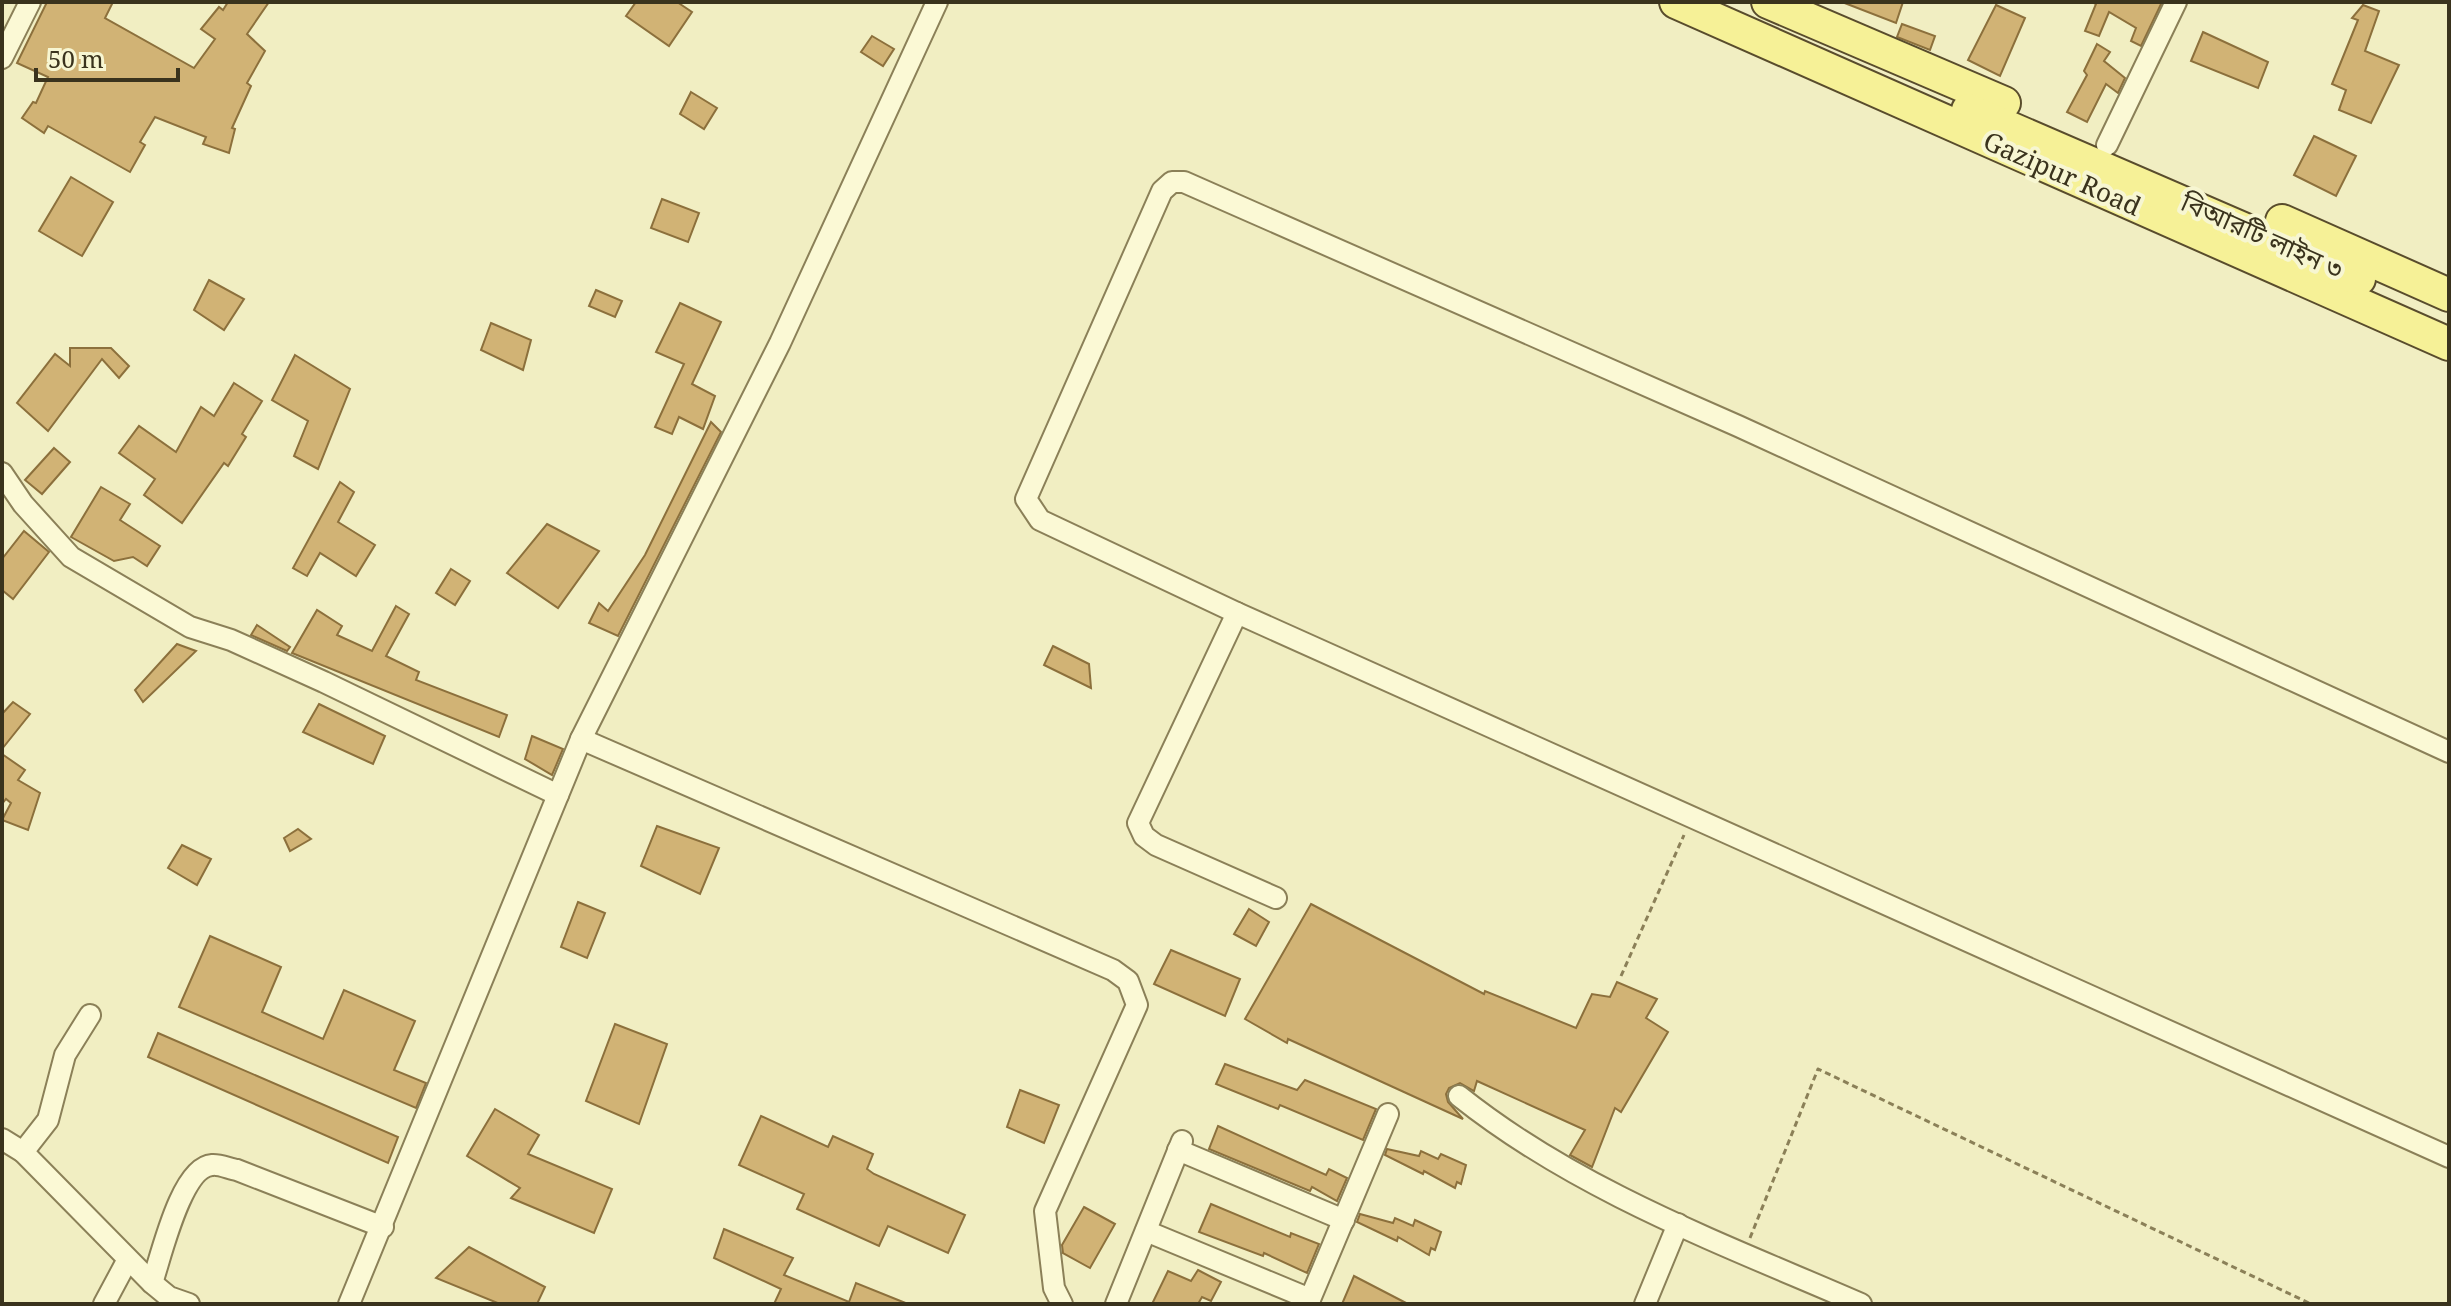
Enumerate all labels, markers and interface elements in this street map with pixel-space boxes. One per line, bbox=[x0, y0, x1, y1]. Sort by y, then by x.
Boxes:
scale bar bbox=[36, 32, 178, 82]
text: 50 m bbox=[48, 42, 104, 75]
street label: Gazipur Road bbox=[1978, 122, 2147, 224]
street label: বিআরটি লাইন ৩ bbox=[2175, 183, 2349, 287]

